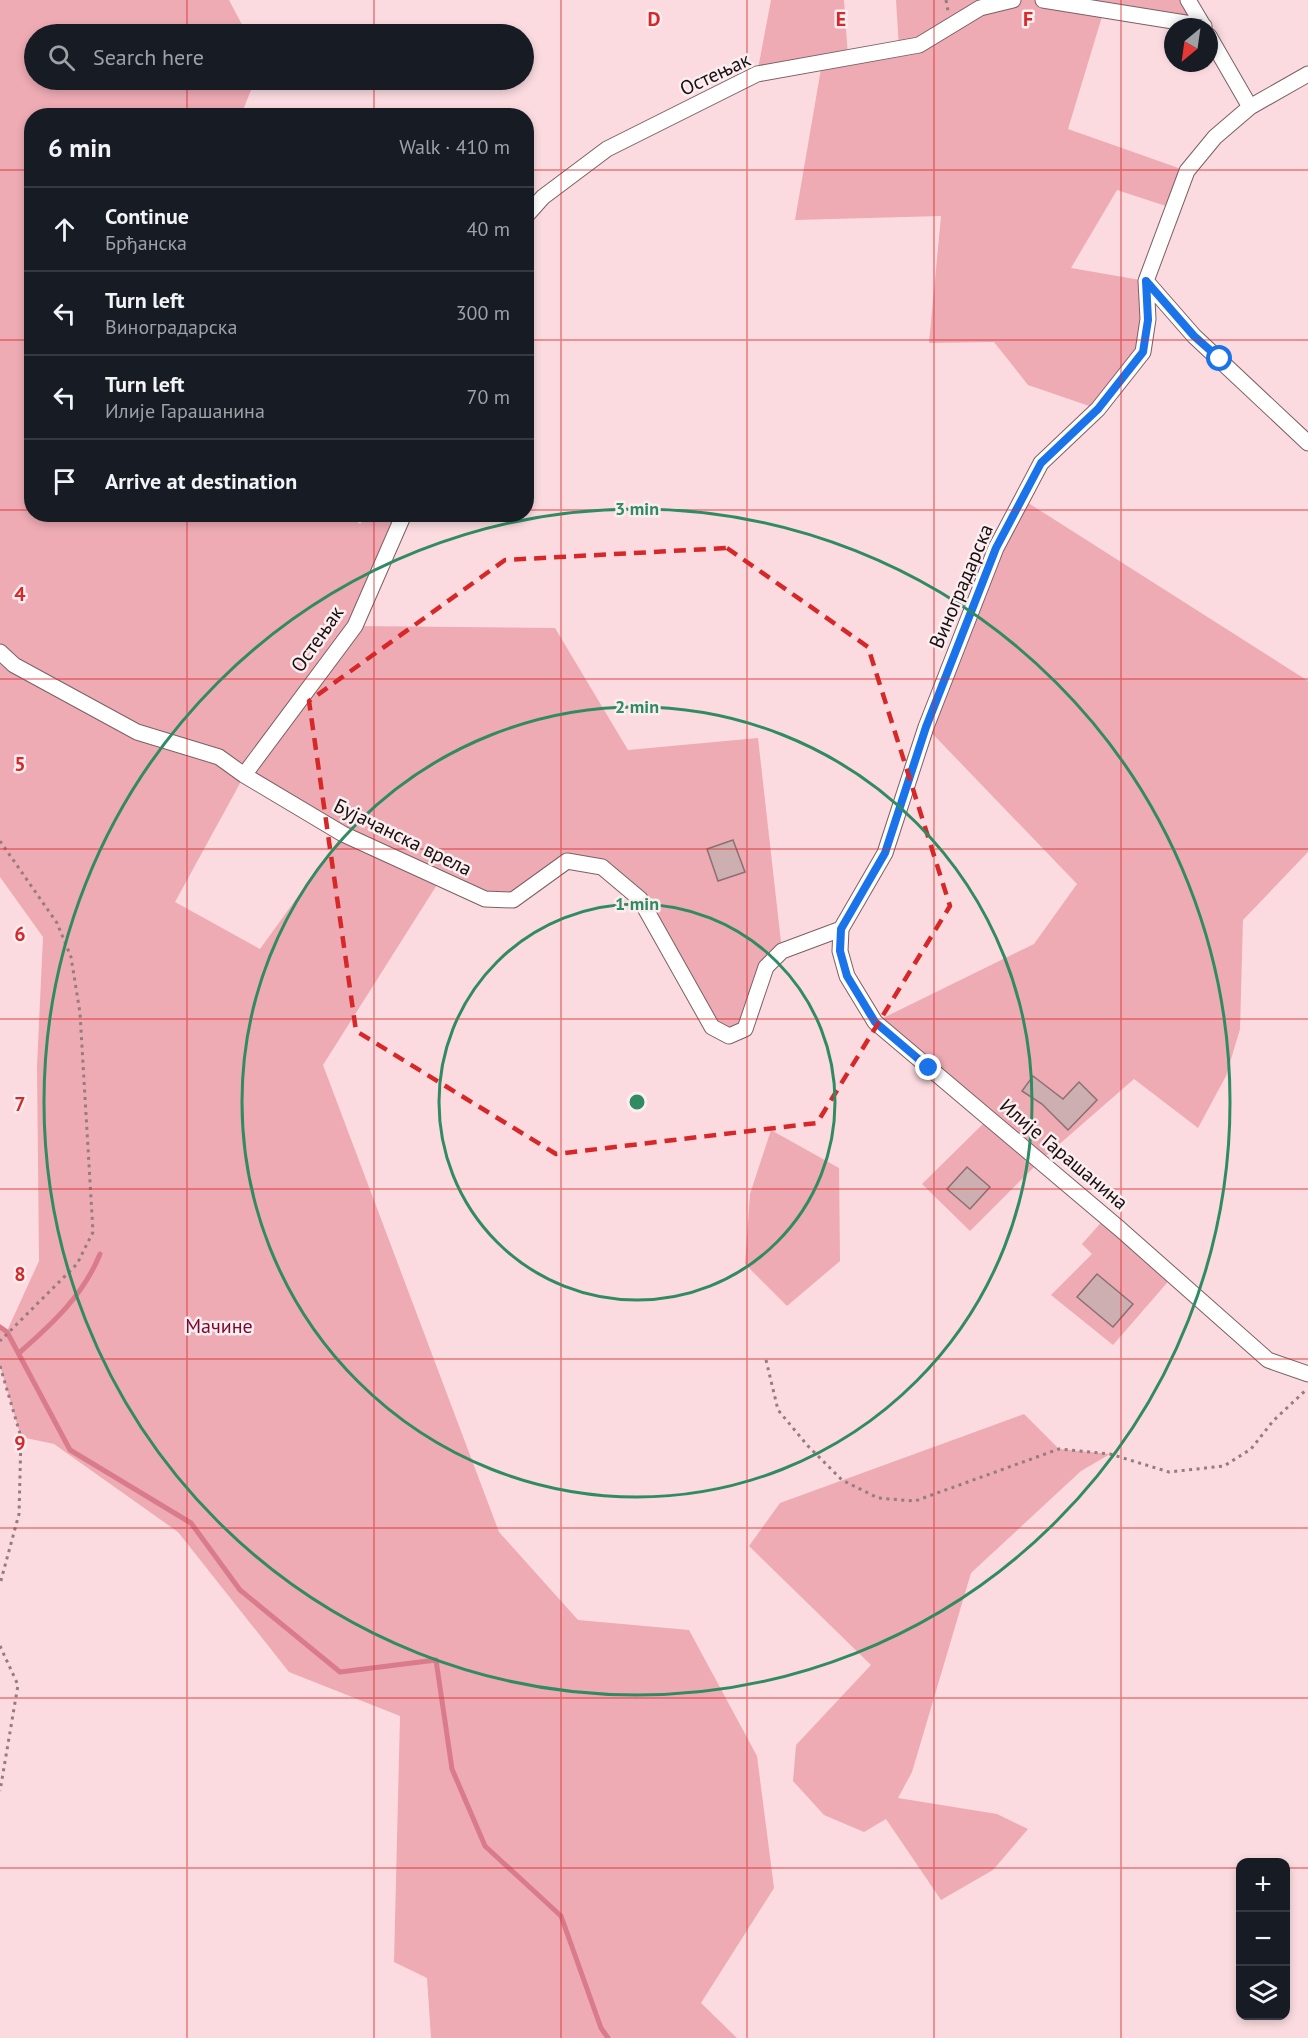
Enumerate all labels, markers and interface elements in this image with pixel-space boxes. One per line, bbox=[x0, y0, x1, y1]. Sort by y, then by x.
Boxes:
text: D bbox=[648, 6, 661, 32]
text: E bbox=[836, 6, 846, 32]
text: F bbox=[1023, 6, 1033, 32]
north arrow bbox=[1164, 18, 1218, 72]
search box bbox=[24, 24, 534, 90]
icon: search bbox=[45, 41, 78, 74]
text: Search here bbox=[93, 43, 204, 71]
street label: Остењак bbox=[675, 46, 755, 102]
text: 6 min bbox=[48, 131, 111, 164]
text: Walk · 410 m bbox=[399, 134, 510, 160]
text: Continue bbox=[105, 202, 189, 230]
icon: ahead bbox=[48, 213, 81, 246]
text: 40 m bbox=[467, 216, 510, 242]
text: Брђанска bbox=[105, 230, 187, 256]
text: Turn left bbox=[105, 286, 185, 314]
icon: left bbox=[48, 297, 81, 330]
text: 300 m bbox=[456, 300, 510, 326]
text: Виноградарска bbox=[105, 314, 237, 340]
route start bbox=[1206, 345, 1232, 371]
text: Turn left bbox=[105, 370, 185, 398]
icon: left bbox=[48, 381, 81, 414]
text: 70 m bbox=[467, 384, 510, 410]
text: Илије Гарашанина bbox=[105, 398, 265, 424]
icon: arrive bbox=[48, 465, 81, 498]
text: Arrive at destination bbox=[105, 467, 297, 495]
text: 3 min bbox=[615, 497, 659, 520]
street label: Виноградарска bbox=[923, 520, 999, 652]
text: 4 bbox=[14, 581, 26, 607]
street label: Остењак bbox=[285, 600, 349, 677]
text: 2 min bbox=[615, 695, 659, 718]
text: 5 bbox=[14, 751, 26, 777]
street label: Бујачанска врела bbox=[330, 792, 476, 882]
text: 1 min bbox=[615, 892, 659, 915]
text: 6 bbox=[14, 921, 26, 947]
route end bbox=[915, 1054, 941, 1080]
text: 7 bbox=[14, 1091, 26, 1117]
centre of rings bbox=[627, 1092, 647, 1112]
street label: Илије Гарашанина bbox=[994, 1093, 1134, 1215]
text: 8 bbox=[14, 1261, 26, 1287]
park label: Мачине bbox=[185, 1313, 253, 1339]
text: 9 bbox=[14, 1430, 26, 1456]
map controls bbox=[1236, 1858, 1290, 2020]
button: + bbox=[1236, 1858, 1290, 1912]
button: − bbox=[1236, 1912, 1290, 1966]
button: layers bbox=[1236, 1966, 1290, 2020]

